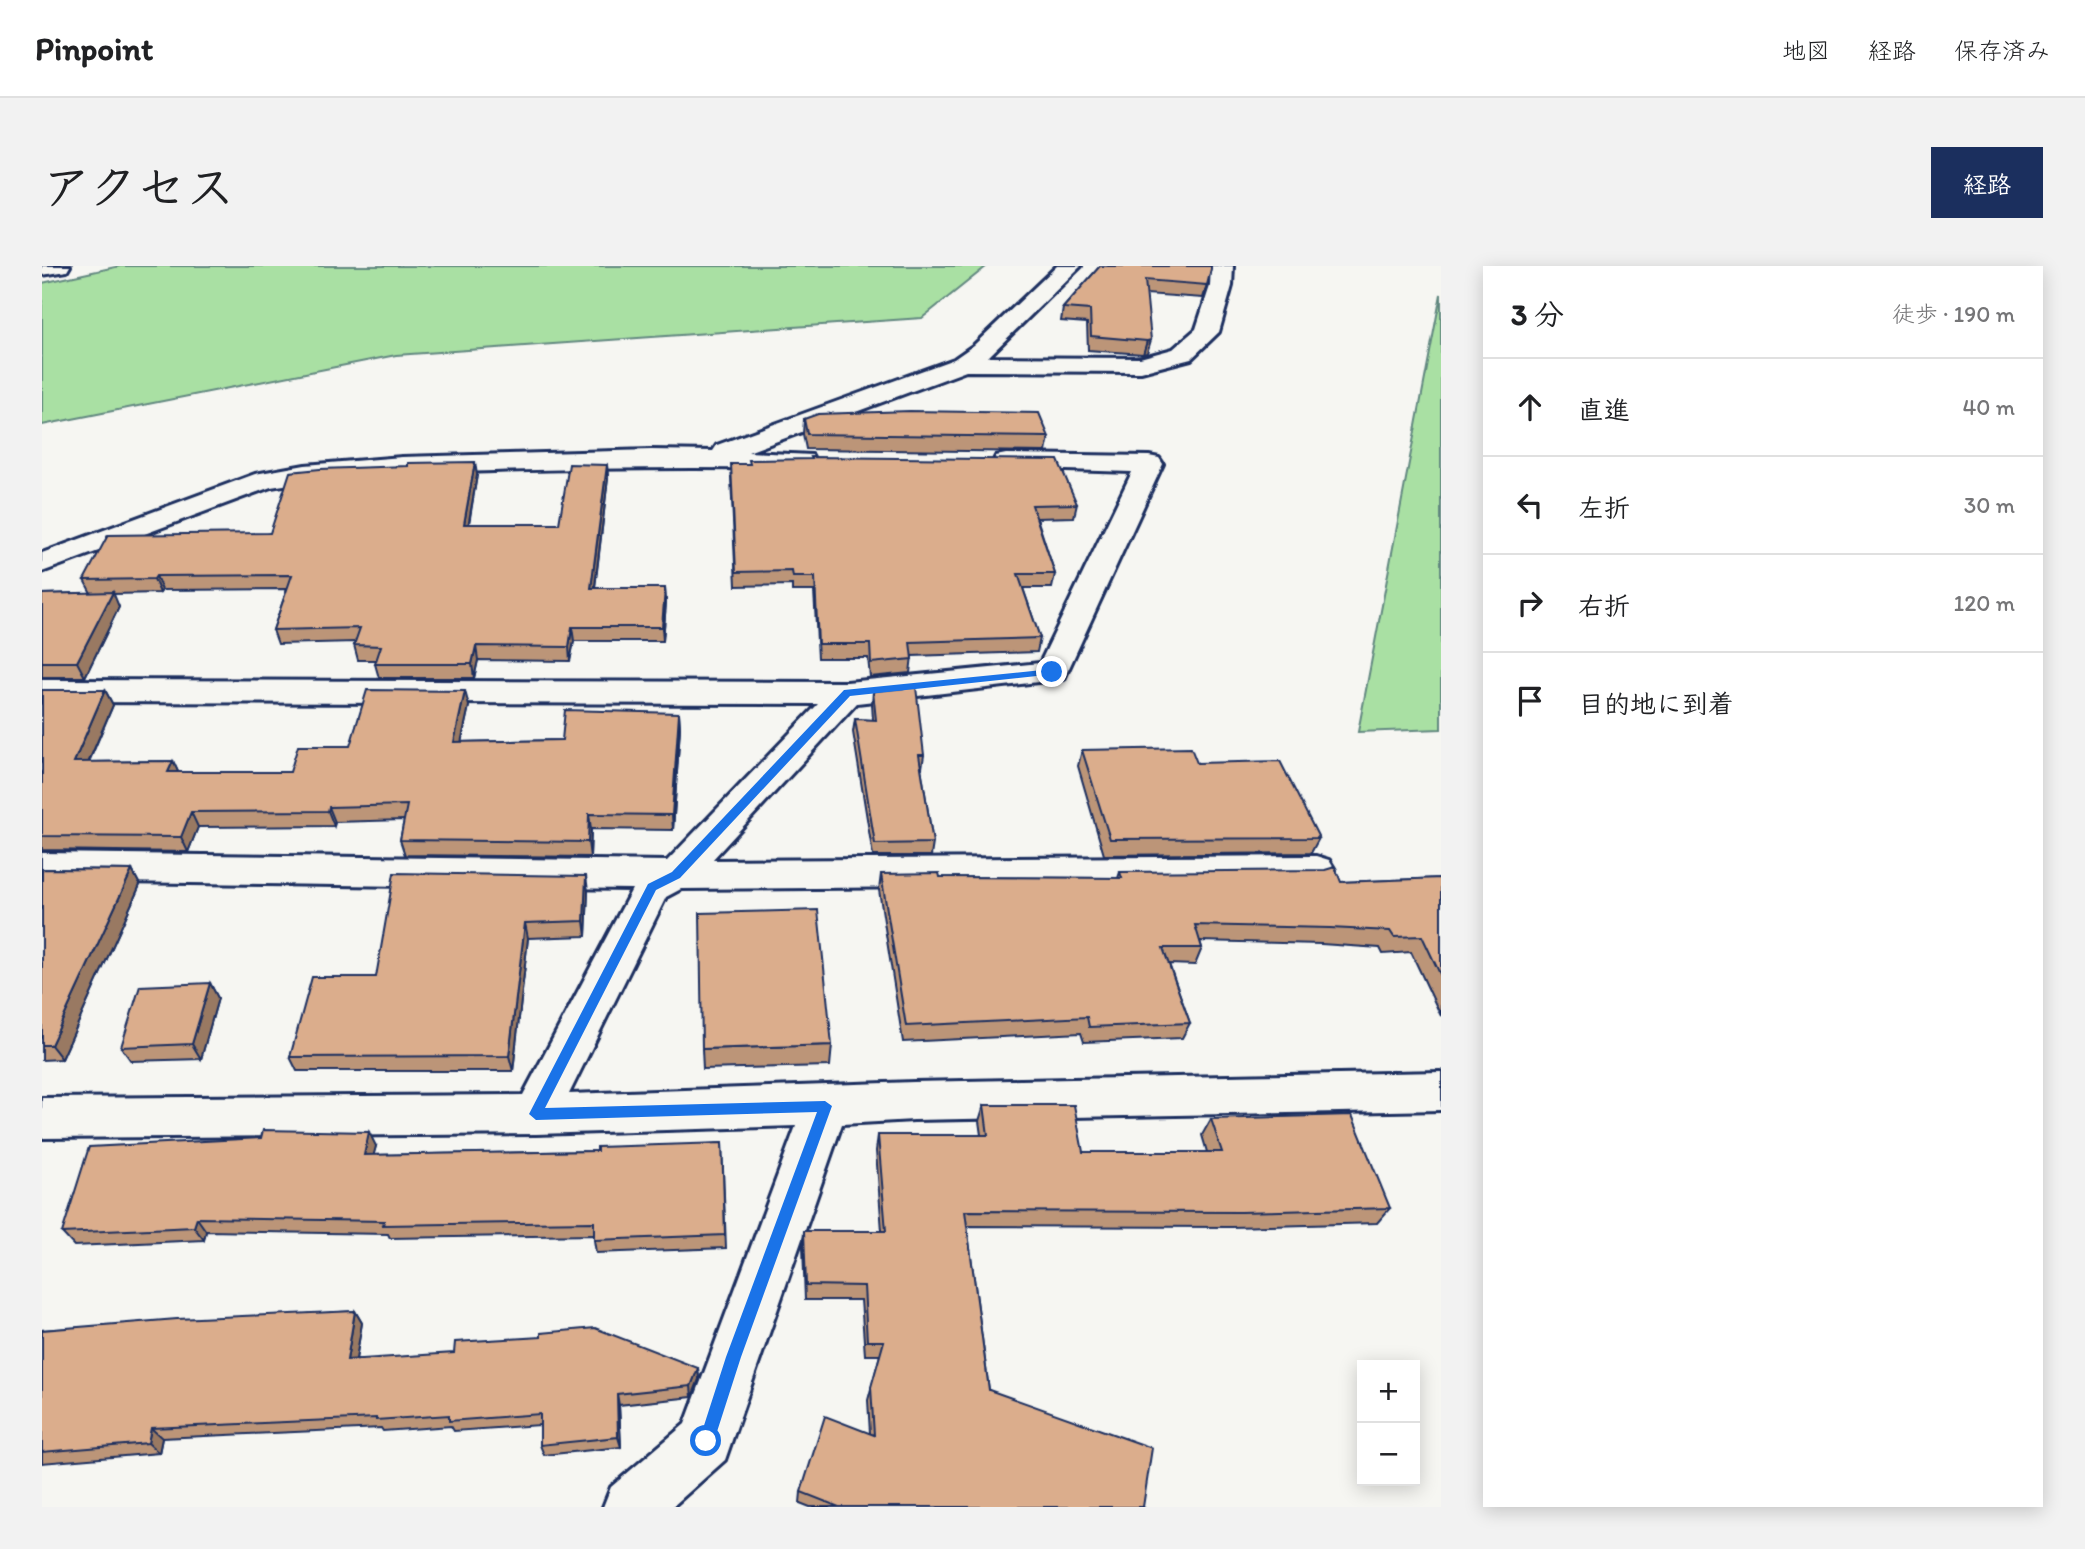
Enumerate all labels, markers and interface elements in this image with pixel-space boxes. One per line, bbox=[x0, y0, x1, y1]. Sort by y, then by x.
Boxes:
text: Pinpoint bbox=[35, 29, 153, 68]
text: 地図 bbox=[1782, 36, 1830, 65]
text: 経路 bbox=[1868, 36, 1916, 65]
text: 保存済み bbox=[1954, 36, 2050, 65]
button: 経路 bbox=[1931, 147, 2043, 218]
text: アクセス bbox=[42, 157, 235, 216]
text: 3 分 bbox=[1511, 296, 1564, 333]
text: 徒歩 · 190 m bbox=[1892, 300, 2015, 328]
icon: ahead bbox=[1511, 388, 1549, 426]
text: 40 m bbox=[1962, 393, 2015, 421]
text: 直進 bbox=[1578, 394, 1630, 426]
icon: left bbox=[1511, 486, 1549, 524]
text: 30 m bbox=[1964, 491, 2015, 519]
text: 左折 bbox=[1578, 492, 1630, 524]
icon: right bbox=[1511, 584, 1549, 622]
text: 120 m bbox=[1954, 589, 2015, 617]
text: 右折 bbox=[1578, 590, 1630, 622]
route end bbox=[1036, 656, 1067, 687]
icon: arrive bbox=[1511, 682, 1549, 720]
text: 目的地に到着 bbox=[1578, 688, 1734, 720]
map controls bbox=[1357, 1360, 1420, 1486]
button: + bbox=[1357, 1360, 1420, 1423]
button: − bbox=[1357, 1423, 1420, 1486]
route start bbox=[690, 1425, 721, 1456]

